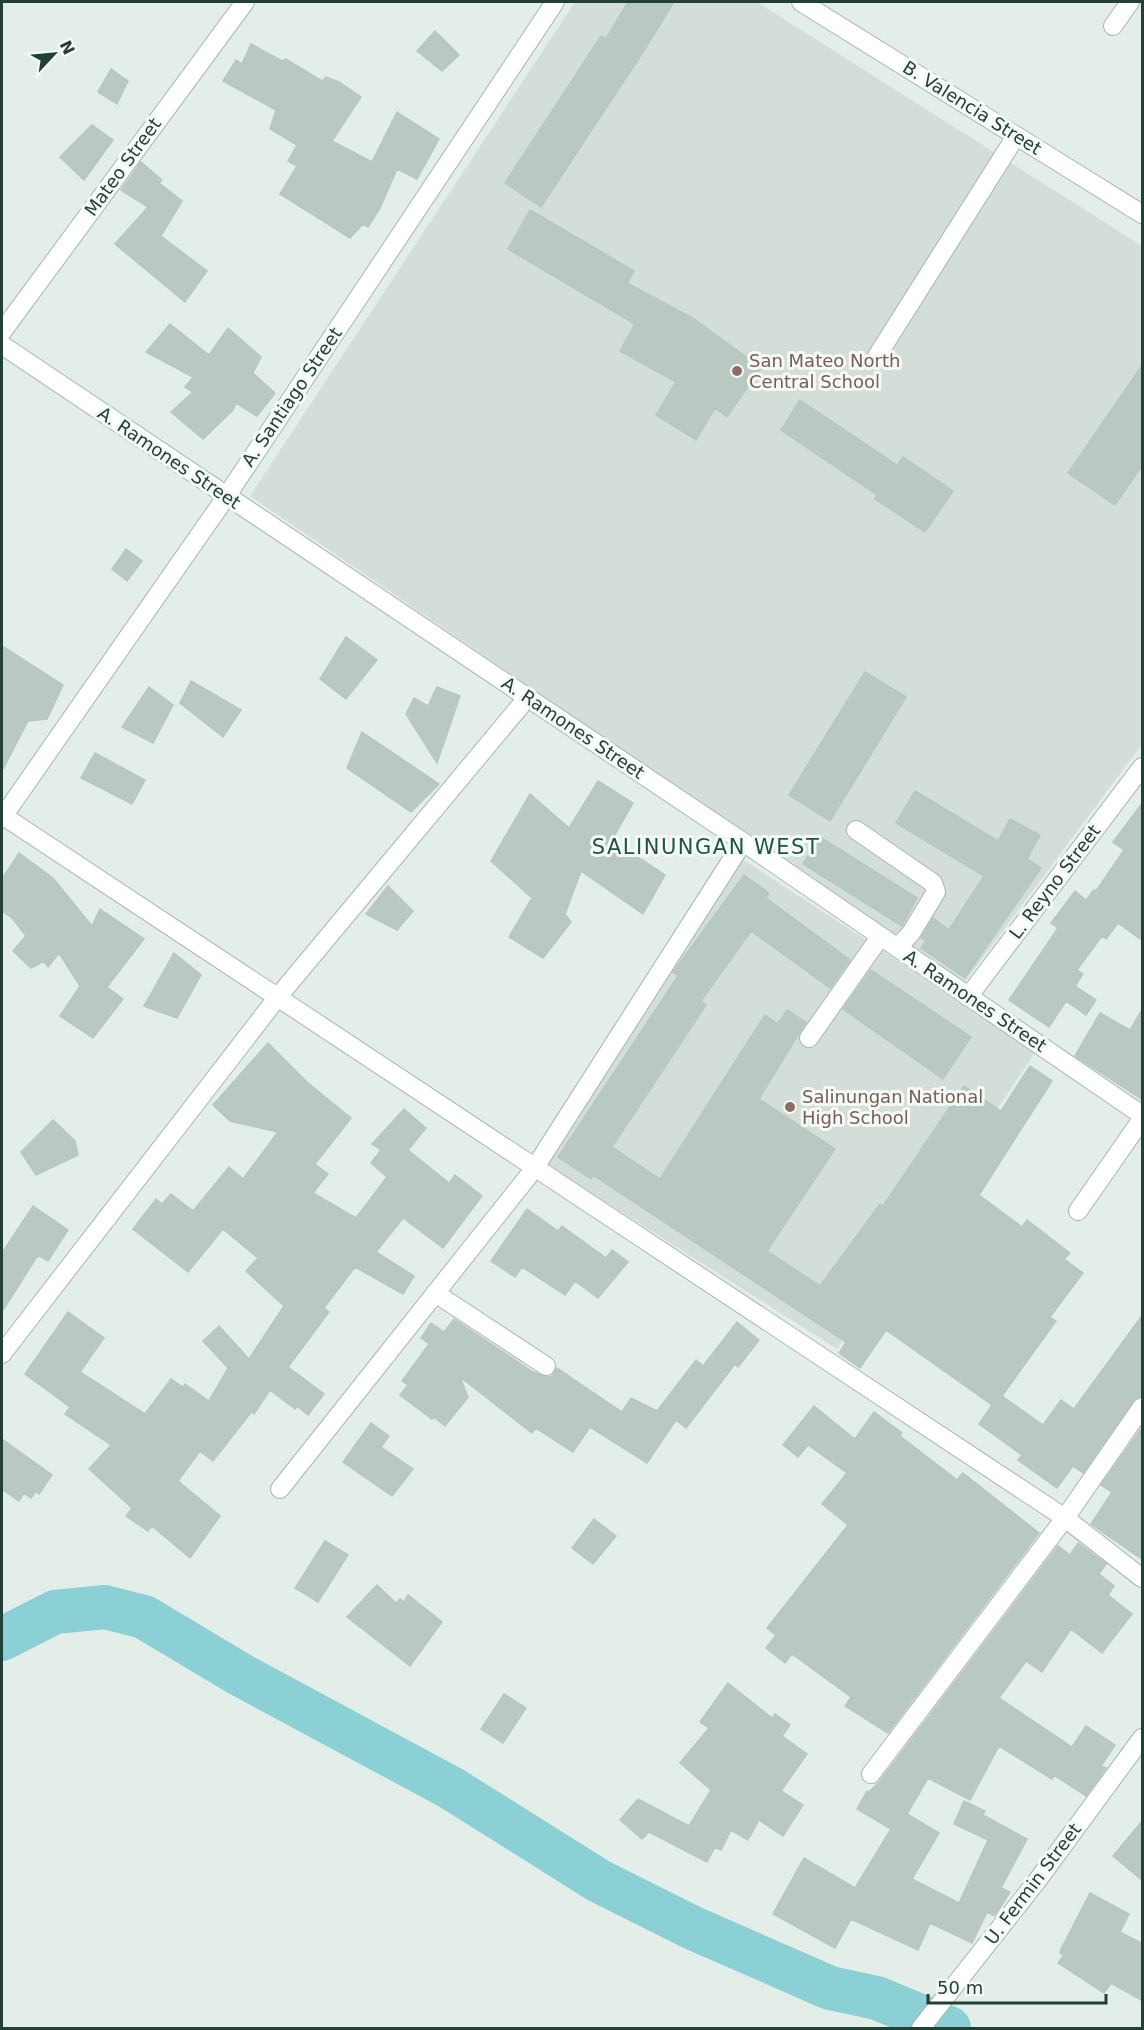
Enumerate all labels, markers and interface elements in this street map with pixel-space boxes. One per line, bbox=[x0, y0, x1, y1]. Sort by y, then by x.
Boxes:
north arrow bbox=[24, 24, 84, 84]
text: N bbox=[56, 37, 79, 58]
street label: B. Valencia Street bbox=[899, 56, 1045, 159]
street label: Mateo Street bbox=[80, 114, 165, 220]
street label: A. Santiago Street bbox=[237, 323, 346, 470]
place label: San Mateo North Central School bbox=[749, 350, 900, 392]
marker: San Mateo North Central School bbox=[730, 364, 744, 378]
street label: A. Ramones Street bbox=[94, 402, 245, 513]
street label: A. Ramones Street bbox=[498, 672, 649, 783]
street label: L. Reyno Street bbox=[1005, 820, 1104, 943]
district label: SALINUNGAN WEST bbox=[592, 835, 820, 859]
street label: A. Ramones Street bbox=[900, 945, 1051, 1056]
place label: Salinungan National High School bbox=[802, 1086, 983, 1128]
marker: Salinungan National High School bbox=[783, 1100, 797, 1114]
street label: U. Fermin Street bbox=[980, 1819, 1085, 1949]
scale bar bbox=[928, 1967, 1106, 2005]
text: 50 m bbox=[937, 1977, 983, 1998]

